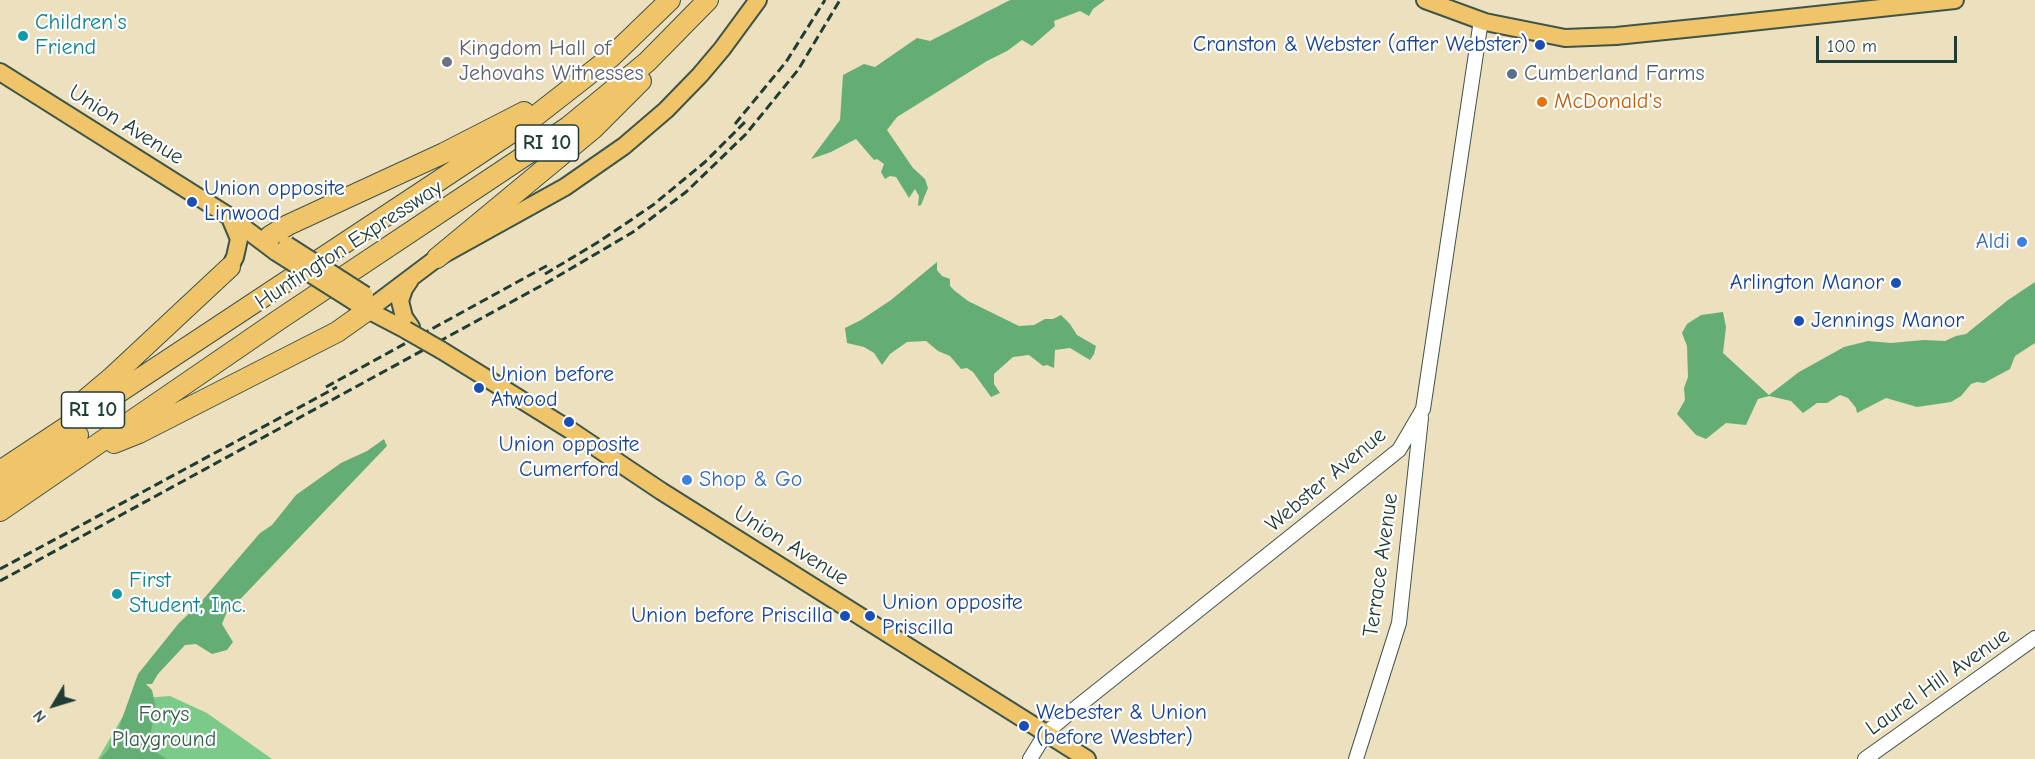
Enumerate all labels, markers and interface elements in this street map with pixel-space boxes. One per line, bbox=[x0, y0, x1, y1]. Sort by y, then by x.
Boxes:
place label: Children's Friend bbox=[35, 10, 127, 62]
scale bar bbox=[1819, 24, 1960, 62]
marker: Children's Friend bbox=[16, 29, 30, 43]
place label: Cranston & Webster (after Webster) bbox=[1193, 32, 1528, 58]
place label: Kingdom Hall of Jehovahs Witnesses bbox=[459, 36, 644, 88]
text: 100 m bbox=[1827, 36, 1877, 57]
marker: Cranston & Webster (after Webster) bbox=[1533, 38, 1547, 52]
marker: Kingdom Hall of Jehovahs Witnesses bbox=[440, 55, 454, 69]
place label: Cumberland Farms bbox=[1524, 61, 1705, 87]
marker: Cumberland Farms bbox=[1505, 67, 1519, 81]
street label: Union Avenue bbox=[64, 79, 188, 171]
place label: McDonald's bbox=[1554, 89, 1662, 115]
marker: McDonald's bbox=[1535, 95, 1549, 109]
road number: RI 10 bbox=[516, 125, 578, 161]
street label: Huntington Expressway bbox=[250, 175, 448, 315]
place label: Union opposite Linwood bbox=[204, 176, 345, 228]
marker: Union opposite Linwood bbox=[185, 195, 199, 209]
place label: Aldi bbox=[1976, 229, 2010, 255]
marker: Aldi bbox=[2015, 235, 2029, 249]
place label: Arlington Manor bbox=[1730, 270, 1884, 296]
marker: Arlington Manor bbox=[1889, 276, 1903, 290]
place label: Jennings Manor bbox=[1811, 308, 1964, 334]
marker: Jennings Manor bbox=[1792, 314, 1806, 328]
place label: Union before Atwood bbox=[491, 362, 614, 414]
marker: Union before Atwood bbox=[472, 381, 486, 395]
road number: RI 10 bbox=[62, 392, 124, 428]
marker: Union opposite Cumerford bbox=[562, 415, 576, 429]
street label: Webster Avenue bbox=[1260, 422, 1392, 538]
place label: Union opposite Cumerford bbox=[499, 432, 639, 484]
place label: Shop & Go bbox=[699, 467, 803, 493]
marker: Shop & Go bbox=[680, 473, 694, 487]
street label: Terrace Avenue bbox=[1358, 491, 1404, 639]
street label: Union Avenue bbox=[729, 500, 853, 592]
place label: First Student, Inc. bbox=[129, 568, 246, 620]
marker: First Student, Inc. bbox=[110, 587, 124, 601]
place label: Union opposite Priscilla bbox=[882, 590, 1023, 642]
place label: Union before Priscilla bbox=[631, 603, 833, 629]
marker: Union before Priscilla bbox=[838, 609, 852, 623]
marker: Union opposite Priscilla bbox=[863, 609, 877, 623]
street label: Laurel Hill Avenue bbox=[1861, 623, 2015, 741]
north arrow bbox=[24, 675, 84, 735]
place label: Webester & Union (before Wesbter) bbox=[1036, 700, 1207, 752]
park label: Forys Playground bbox=[112, 702, 216, 754]
text: N bbox=[30, 706, 50, 726]
marker: Webester & Union (before Wesbter) bbox=[1017, 719, 1031, 733]

